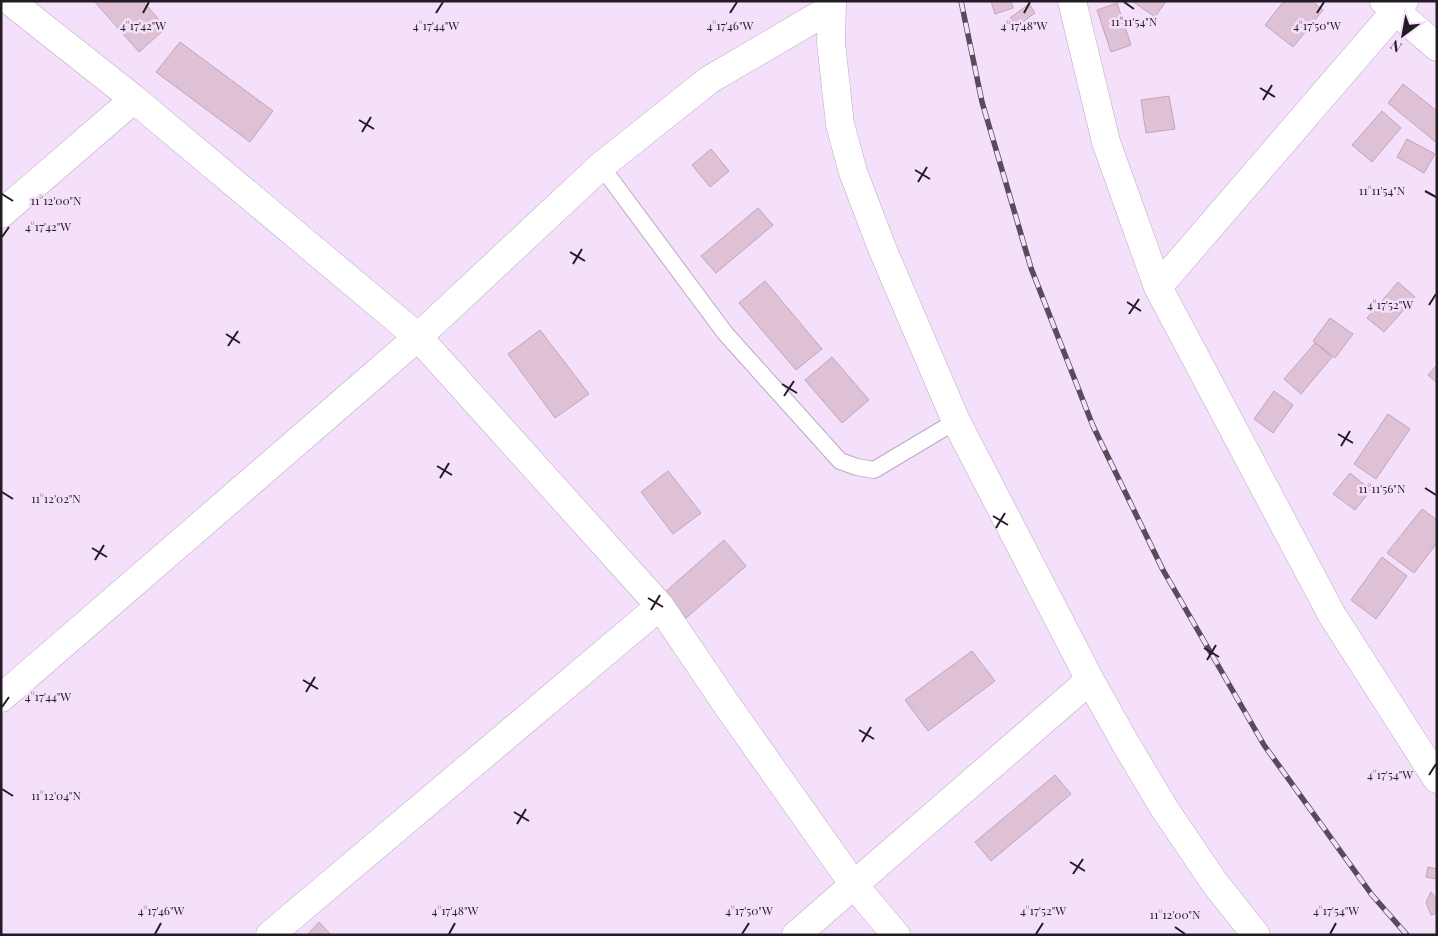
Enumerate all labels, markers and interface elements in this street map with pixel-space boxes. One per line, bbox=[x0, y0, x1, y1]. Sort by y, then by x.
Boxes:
north arrow bbox=[1378, 10, 1428, 60]
text: 11°11'54"N bbox=[1111, 13, 1158, 29]
text: 4°17'42"W bbox=[120, 17, 166, 33]
text: 4°17'44"W bbox=[413, 17, 459, 33]
text: 4°17'46"W bbox=[707, 17, 753, 33]
text: 4°17'48"W bbox=[1001, 17, 1048, 33]
text: 4°17'50"W bbox=[1293, 17, 1341, 33]
text: N bbox=[1387, 36, 1405, 57]
text: 11°11'54"N bbox=[1359, 182, 1406, 198]
text: 11°12'00"N bbox=[30, 192, 82, 208]
text: 4°17'42"W bbox=[25, 218, 71, 234]
text: 4°17'52"W bbox=[1367, 296, 1413, 312]
text: 11°11'56"N bbox=[1359, 480, 1406, 496]
text: 11°12'02"N bbox=[31, 490, 81, 506]
text: 4°17'44"W bbox=[25, 688, 71, 704]
text: 4°17'54"W bbox=[1367, 766, 1413, 782]
text: 11°12'04"N bbox=[31, 787, 81, 803]
text: 4°17'46"W bbox=[138, 902, 184, 918]
text: 4°17'48"W bbox=[432, 902, 479, 918]
text: 4°17'50"W bbox=[725, 902, 773, 918]
text: 4°17'52"W bbox=[1020, 902, 1066, 918]
text: 4°17'54"W bbox=[1313, 902, 1359, 918]
text: 11°12'00"N bbox=[1149, 906, 1201, 922]

